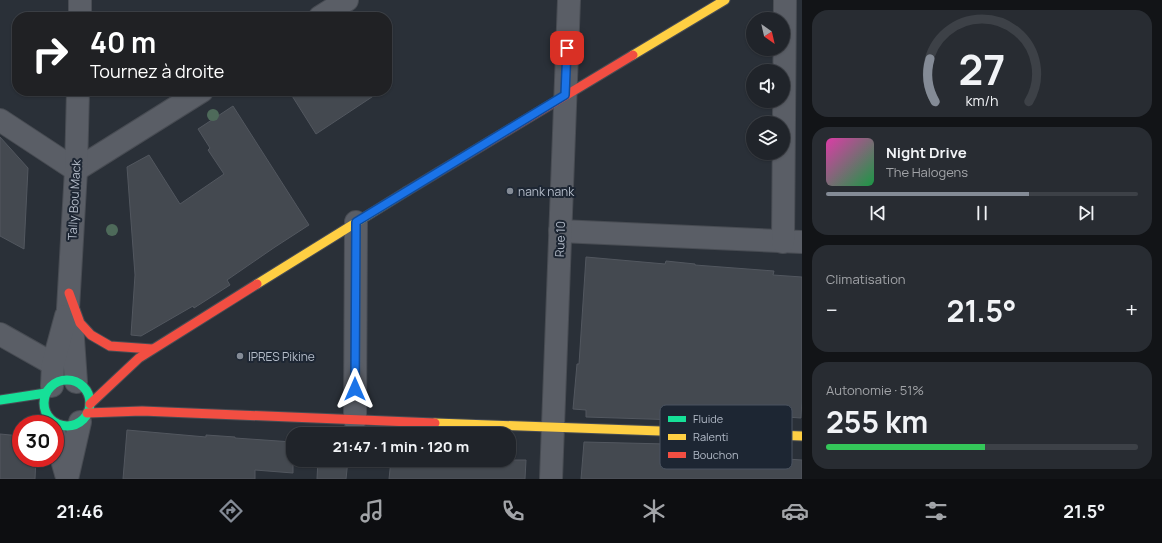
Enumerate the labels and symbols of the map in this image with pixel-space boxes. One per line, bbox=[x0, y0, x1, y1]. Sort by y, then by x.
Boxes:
north arrow bbox=[746, 12, 790, 56]
pin bbox=[550, 31, 584, 65]
street label: Tally Bou Mack bbox=[63, 158, 85, 241]
place label: nank nank bbox=[518, 183, 575, 200]
marker: nank nank bbox=[505, 186, 515, 196]
street label: Rue 10 bbox=[551, 221, 569, 257]
place label: IPRES Pikine bbox=[248, 348, 315, 365]
marker: IPRES Pikine bbox=[235, 351, 245, 361]
position arrow bbox=[334, 368, 376, 410]
legend bbox=[660, 405, 792, 469]
text: Fluide bbox=[693, 411, 724, 426]
speed limit sign: 30 bbox=[12, 415, 64, 467]
text: Ralenti bbox=[693, 429, 728, 444]
text: Bouchon bbox=[693, 447, 738, 462]

